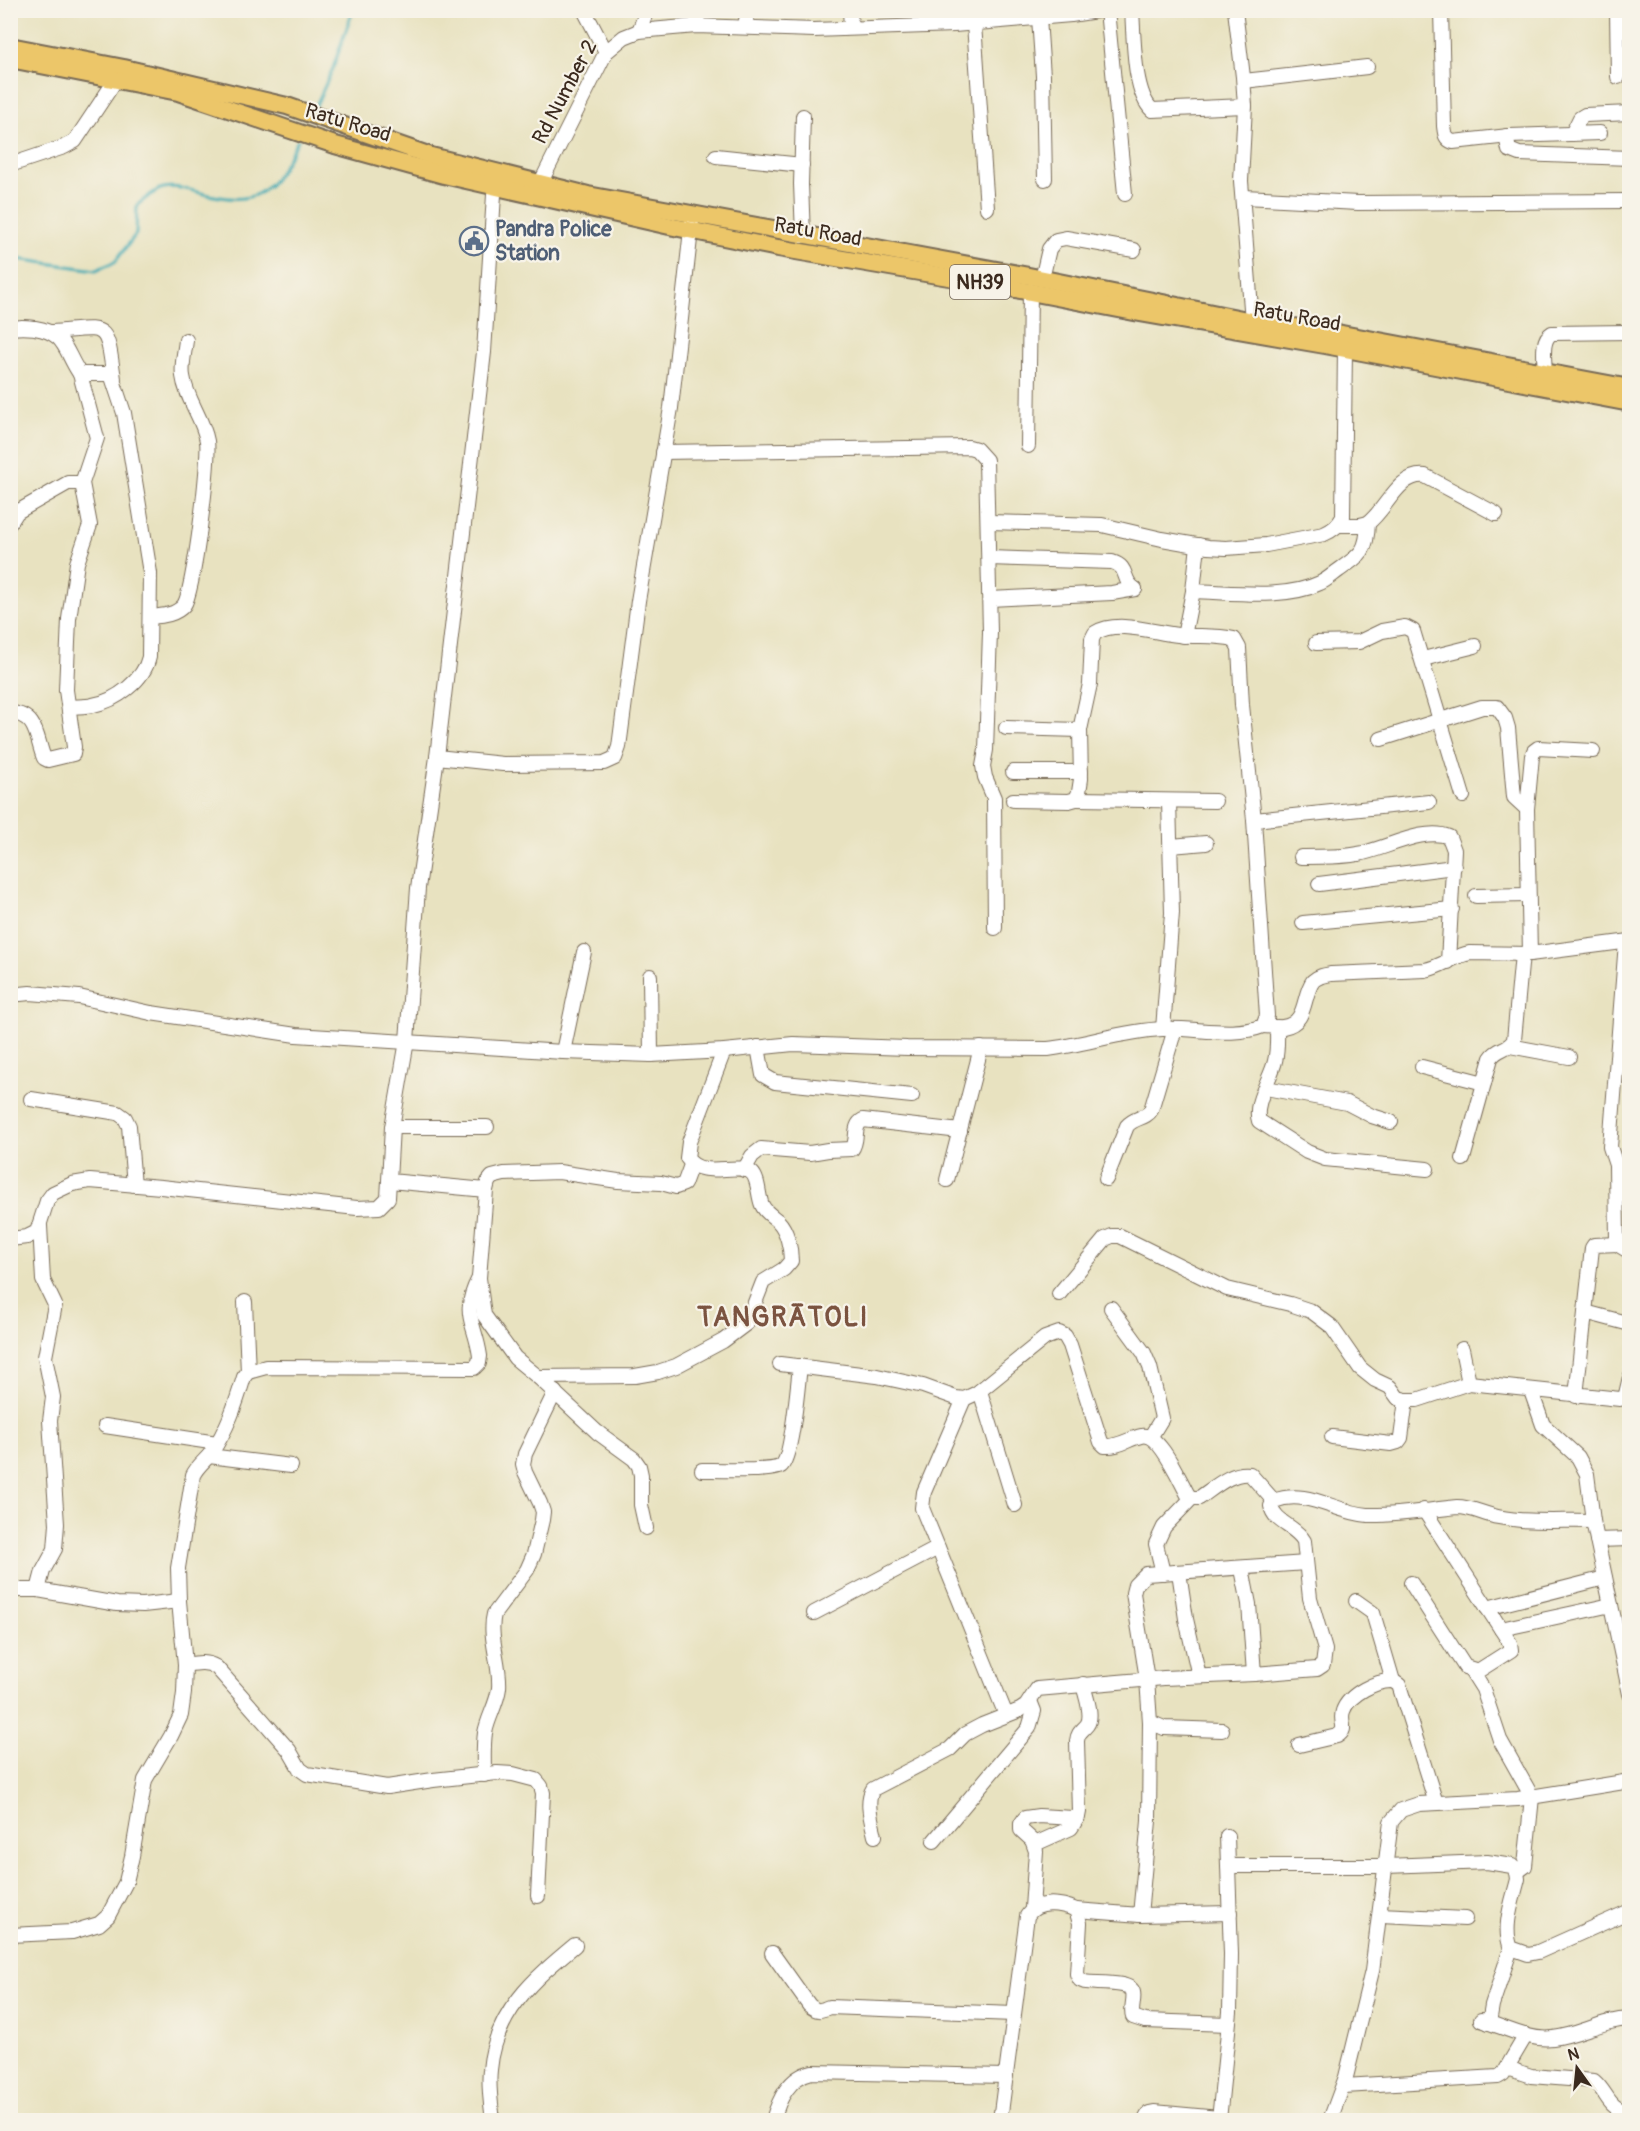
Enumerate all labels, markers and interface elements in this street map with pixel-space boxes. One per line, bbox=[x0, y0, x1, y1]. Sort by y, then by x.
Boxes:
street label: Rd Number 2 bbox=[526, 35, 604, 149]
street label: Ratu Road bbox=[302, 97, 394, 149]
street label: Ratu Road bbox=[772, 211, 864, 253]
place label: Pandra Police Station bbox=[495, 216, 612, 267]
public building icon: Pandra Police Station bbox=[458, 225, 490, 257]
road number: NH39 bbox=[950, 265, 1010, 299]
street label: Ratu Road bbox=[1251, 296, 1343, 338]
district label: TANGRĀTOLI bbox=[696, 1301, 869, 1334]
north arrow bbox=[1547, 2038, 1607, 2098]
text: N bbox=[1566, 2043, 1581, 2066]

